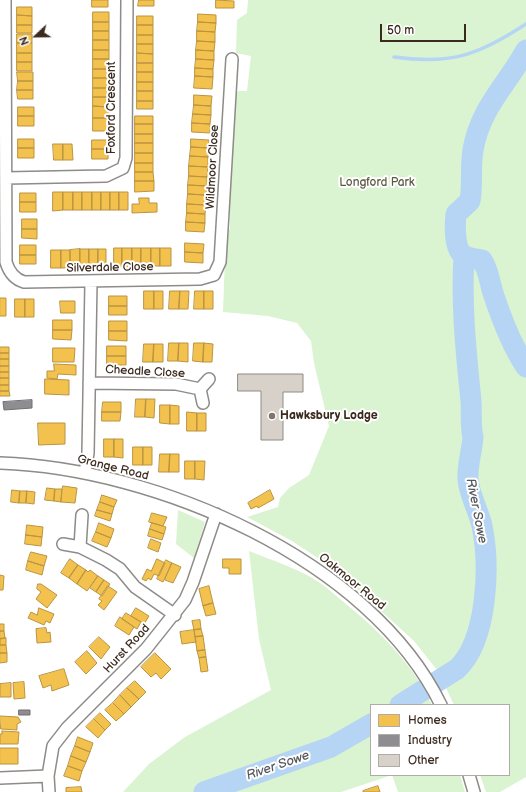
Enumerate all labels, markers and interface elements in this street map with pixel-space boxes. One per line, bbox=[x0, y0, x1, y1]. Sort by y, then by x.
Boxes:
north arrow bbox=[16, 16, 56, 56]
scale bar bbox=[382, 16, 468, 42]
text: 50 m bbox=[387, 23, 414, 38]
text: N bbox=[17, 34, 32, 47]
street label: Foxford Crescent bbox=[105, 62, 119, 154]
street label: Wildmoor Close bbox=[204, 124, 222, 210]
park label: Longford Park bbox=[339, 176, 415, 190]
street label: Silverdale Close bbox=[66, 260, 154, 276]
street label: Cheadle Close bbox=[105, 363, 185, 381]
place label: Hawksbury Lodge bbox=[280, 409, 378, 423]
marker: Hawksbury Lodge bbox=[267, 411, 277, 421]
street label: Grange Road bbox=[76, 452, 150, 484]
water label: River Sowe bbox=[462, 477, 490, 545]
street label: Oakmoor Road bbox=[316, 551, 388, 613]
street label: Hurst Road bbox=[101, 622, 153, 676]
legend bbox=[370, 704, 510, 776]
text: Homes bbox=[408, 713, 447, 728]
text: Industry bbox=[408, 733, 452, 748]
water label: River Sowe bbox=[244, 748, 312, 784]
text: Other bbox=[408, 753, 439, 768]

